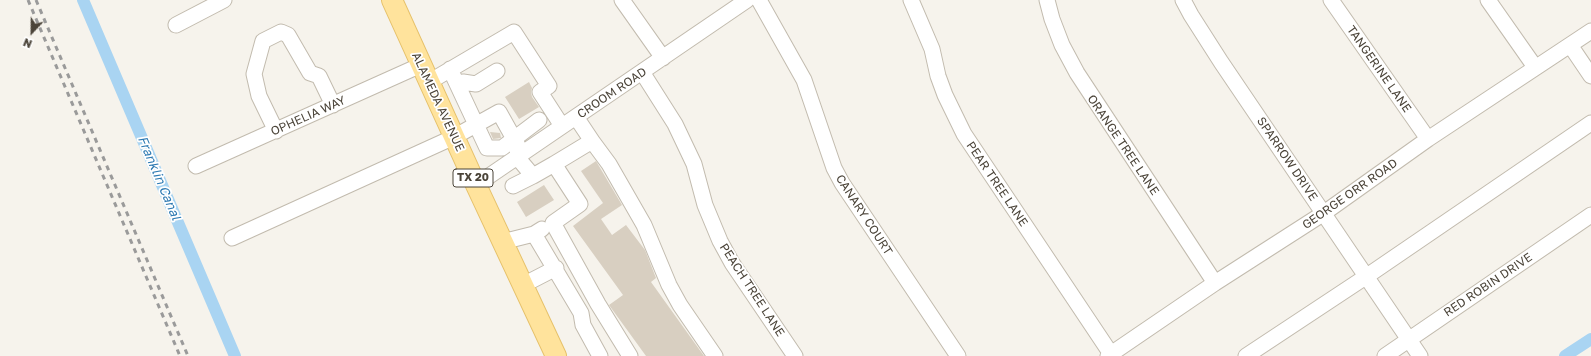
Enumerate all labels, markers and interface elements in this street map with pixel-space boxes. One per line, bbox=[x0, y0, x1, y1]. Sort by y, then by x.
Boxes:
north arrow bbox=[12, 12, 52, 52]
street label: TANGERINE LANE bbox=[1344, 23, 1414, 115]
text: N bbox=[21, 36, 34, 51]
street label: ALAMEDA AVENUE bbox=[409, 50, 467, 154]
street label: CROOM ROAD bbox=[575, 64, 649, 122]
street label: ORANGE TREE LANE bbox=[1084, 92, 1162, 198]
street label: OPHELIA WAY bbox=[268, 93, 348, 139]
street label: SPARROW DRIVE bbox=[1254, 114, 1320, 204]
water label: Franklin Canal bbox=[134, 134, 184, 222]
street label: PEAR TREE LANE bbox=[963, 139, 1031, 229]
street label: GEORGE ORR ROAD bbox=[1300, 156, 1400, 232]
road number: TX 20 bbox=[453, 169, 493, 187]
street label: CANARY COURT bbox=[833, 172, 895, 258]
street label: PEACH TREE LANE bbox=[717, 241, 787, 339]
street label: RED ROBIN DRIVE bbox=[1441, 250, 1535, 320]

